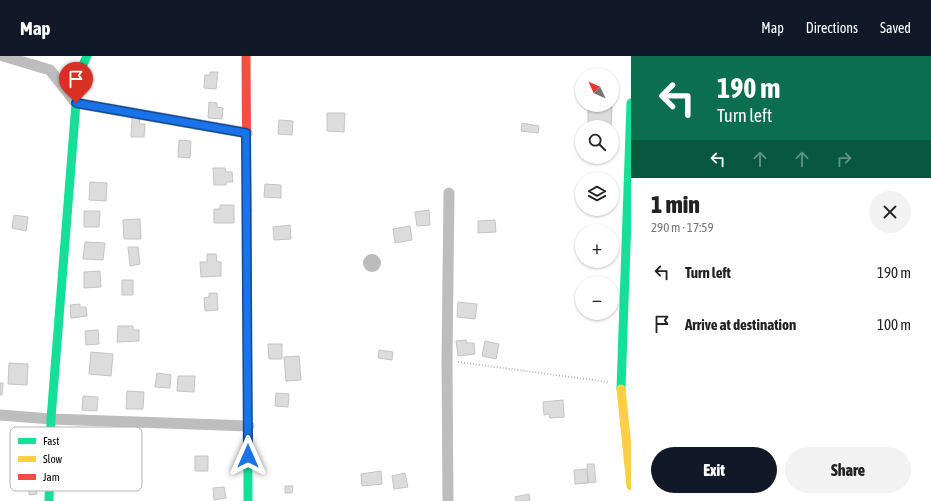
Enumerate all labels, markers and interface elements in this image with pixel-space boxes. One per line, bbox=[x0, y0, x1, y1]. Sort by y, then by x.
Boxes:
text: Map bbox=[20, 17, 51, 39]
text: Map bbox=[761, 20, 784, 36]
text: Directions bbox=[806, 20, 858, 36]
text: Saved bbox=[880, 20, 911, 36]
pin bbox=[59, 62, 93, 103]
icon: arrive bbox=[65, 68, 87, 90]
north arrow bbox=[575, 68, 619, 112]
map controls bbox=[575, 68, 619, 320]
icon: left bbox=[651, 72, 703, 124]
text: 190 m bbox=[717, 72, 780, 104]
text: Turn left bbox=[717, 105, 772, 126]
button: search bbox=[575, 120, 619, 164]
icon: left bbox=[707, 148, 729, 170]
icon: ahead bbox=[749, 148, 771, 170]
icon: ahead bbox=[791, 148, 813, 170]
icon: right bbox=[833, 148, 855, 170]
button: layers bbox=[575, 172, 619, 216]
text: 1 min bbox=[651, 191, 700, 218]
button: close bbox=[869, 191, 911, 233]
text: 290 m · 17:59 bbox=[651, 220, 714, 235]
button: + bbox=[575, 224, 619, 268]
icon: left bbox=[651, 261, 673, 283]
text: Turn left bbox=[685, 264, 731, 281]
text: 190 m bbox=[877, 264, 911, 281]
button: − bbox=[575, 276, 619, 320]
icon: arrive bbox=[651, 313, 673, 335]
text: Arrive at destination bbox=[685, 316, 796, 333]
text: 100 m bbox=[877, 316, 911, 333]
legend bbox=[10, 427, 142, 491]
text: Fast bbox=[43, 435, 59, 447]
position arrow bbox=[227, 435, 269, 477]
button: Exit bbox=[651, 447, 777, 493]
button: Share bbox=[785, 447, 911, 493]
text: Slow bbox=[43, 453, 62, 465]
text: Jam bbox=[43, 471, 60, 483]

